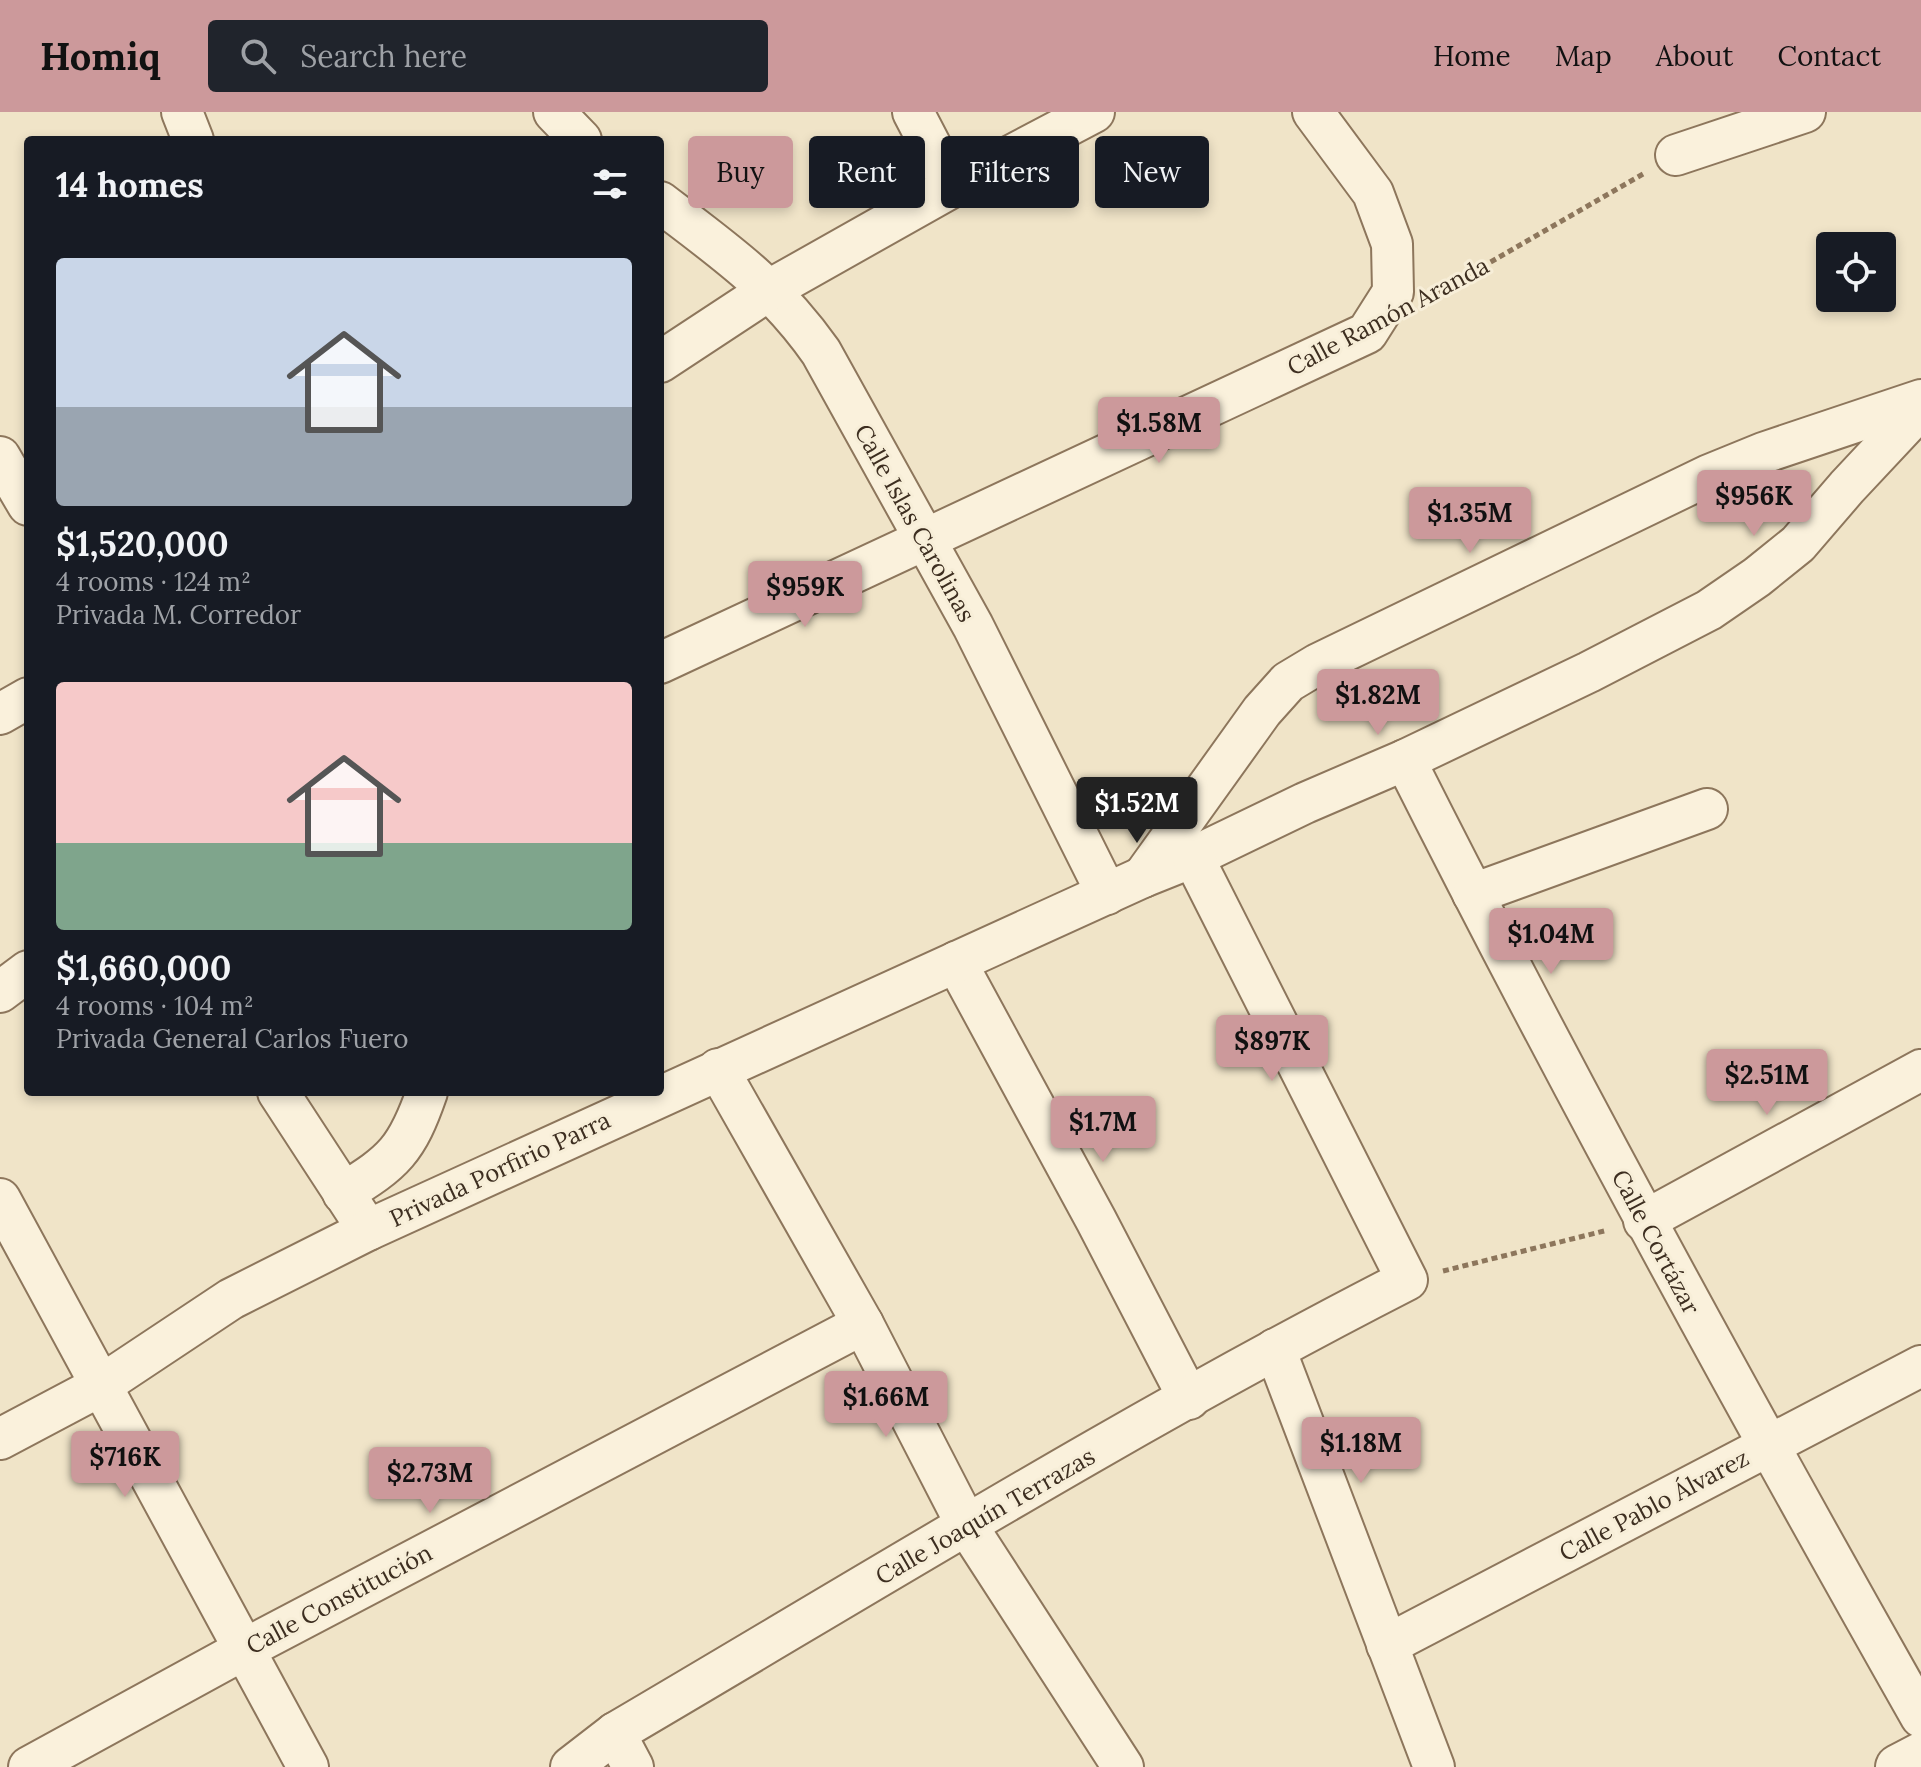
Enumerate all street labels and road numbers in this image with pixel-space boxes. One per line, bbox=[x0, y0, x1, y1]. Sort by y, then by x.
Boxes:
street label: Calle Ramón Aranda bbox=[1282, 250, 1494, 382]
street label: Calle Islas Carolinas bbox=[848, 419, 982, 627]
street label: Privada Porfirio Parra bbox=[385, 1104, 615, 1234]
street label: Calle Cortázar bbox=[1605, 1164, 1707, 1320]
street label: Calle Joaquín Terrazas bbox=[870, 1440, 1100, 1592]
street label: Calle Pablo Álvarez bbox=[1554, 1442, 1754, 1568]
street label: Calle Constitución bbox=[241, 1537, 437, 1661]

